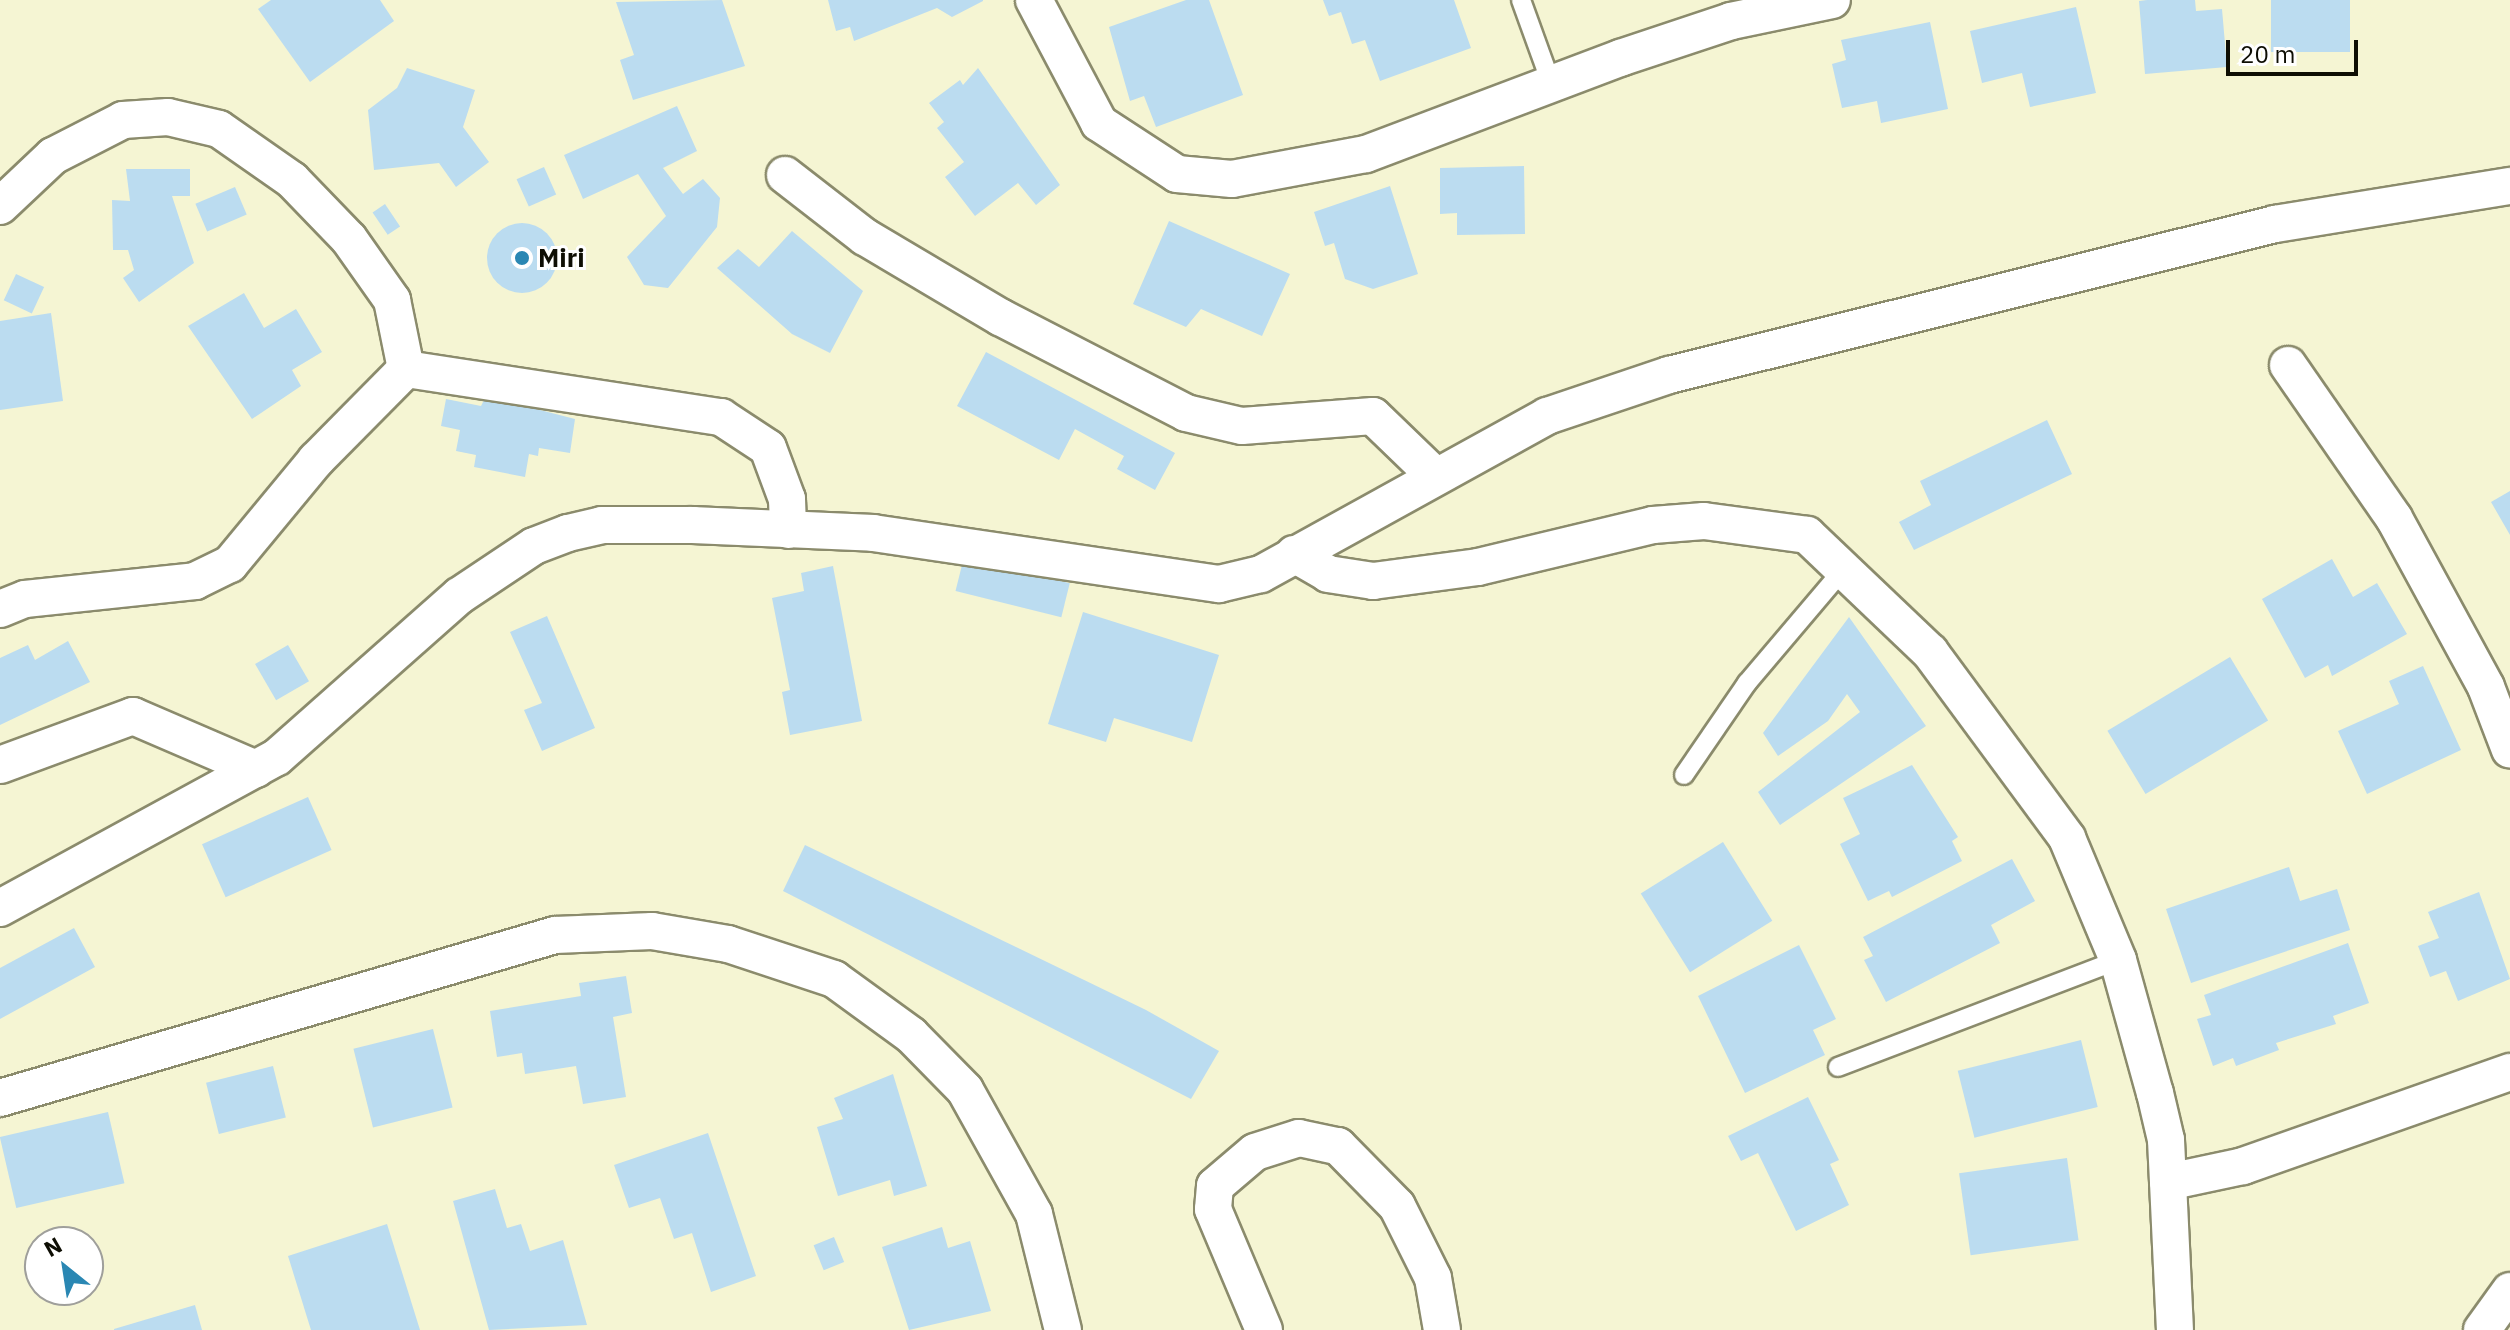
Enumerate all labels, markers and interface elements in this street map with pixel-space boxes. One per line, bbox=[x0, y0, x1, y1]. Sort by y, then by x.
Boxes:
scale bar bbox=[2230, 24, 2362, 74]
text: 20 m bbox=[2240, 38, 2295, 70]
place label: Miri bbox=[538, 242, 585, 274]
marker: Miri bbox=[513, 249, 531, 267]
north arrow bbox=[24, 1226, 104, 1306]
text: N bbox=[39, 1230, 67, 1263]

